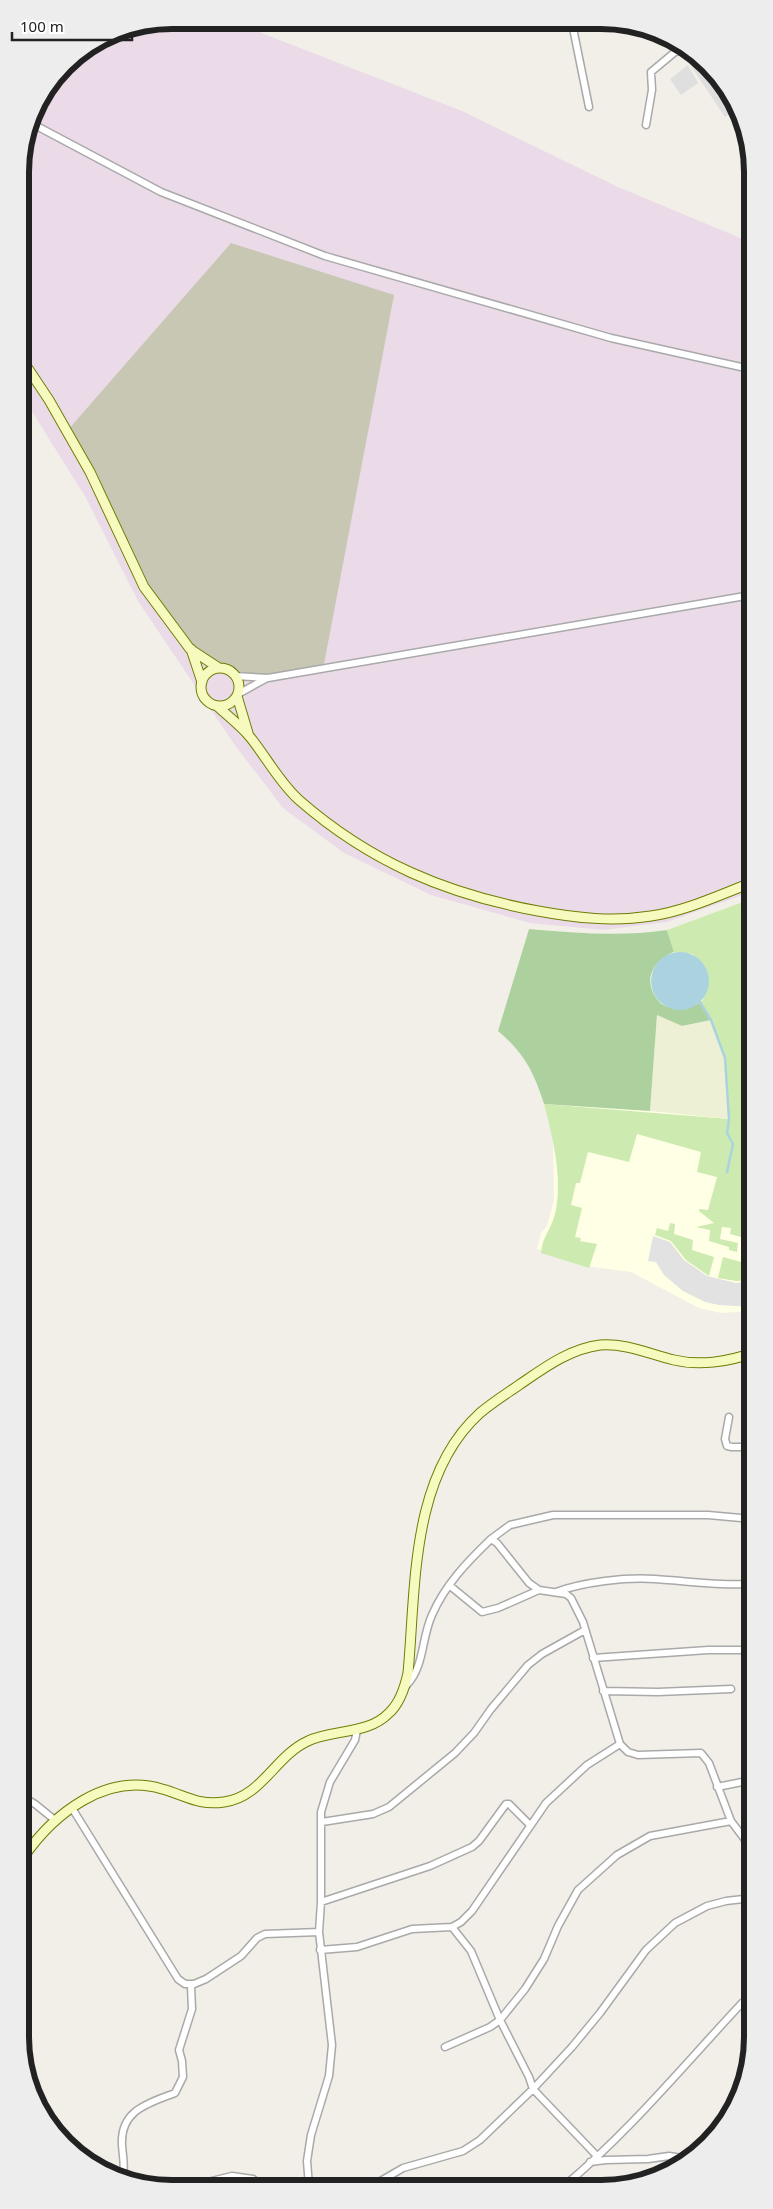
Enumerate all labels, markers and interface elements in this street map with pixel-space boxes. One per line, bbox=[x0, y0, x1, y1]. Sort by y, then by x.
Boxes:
scale bar bbox=[12, 10, 132, 42]
text: 100 m bbox=[20, 16, 64, 36]

